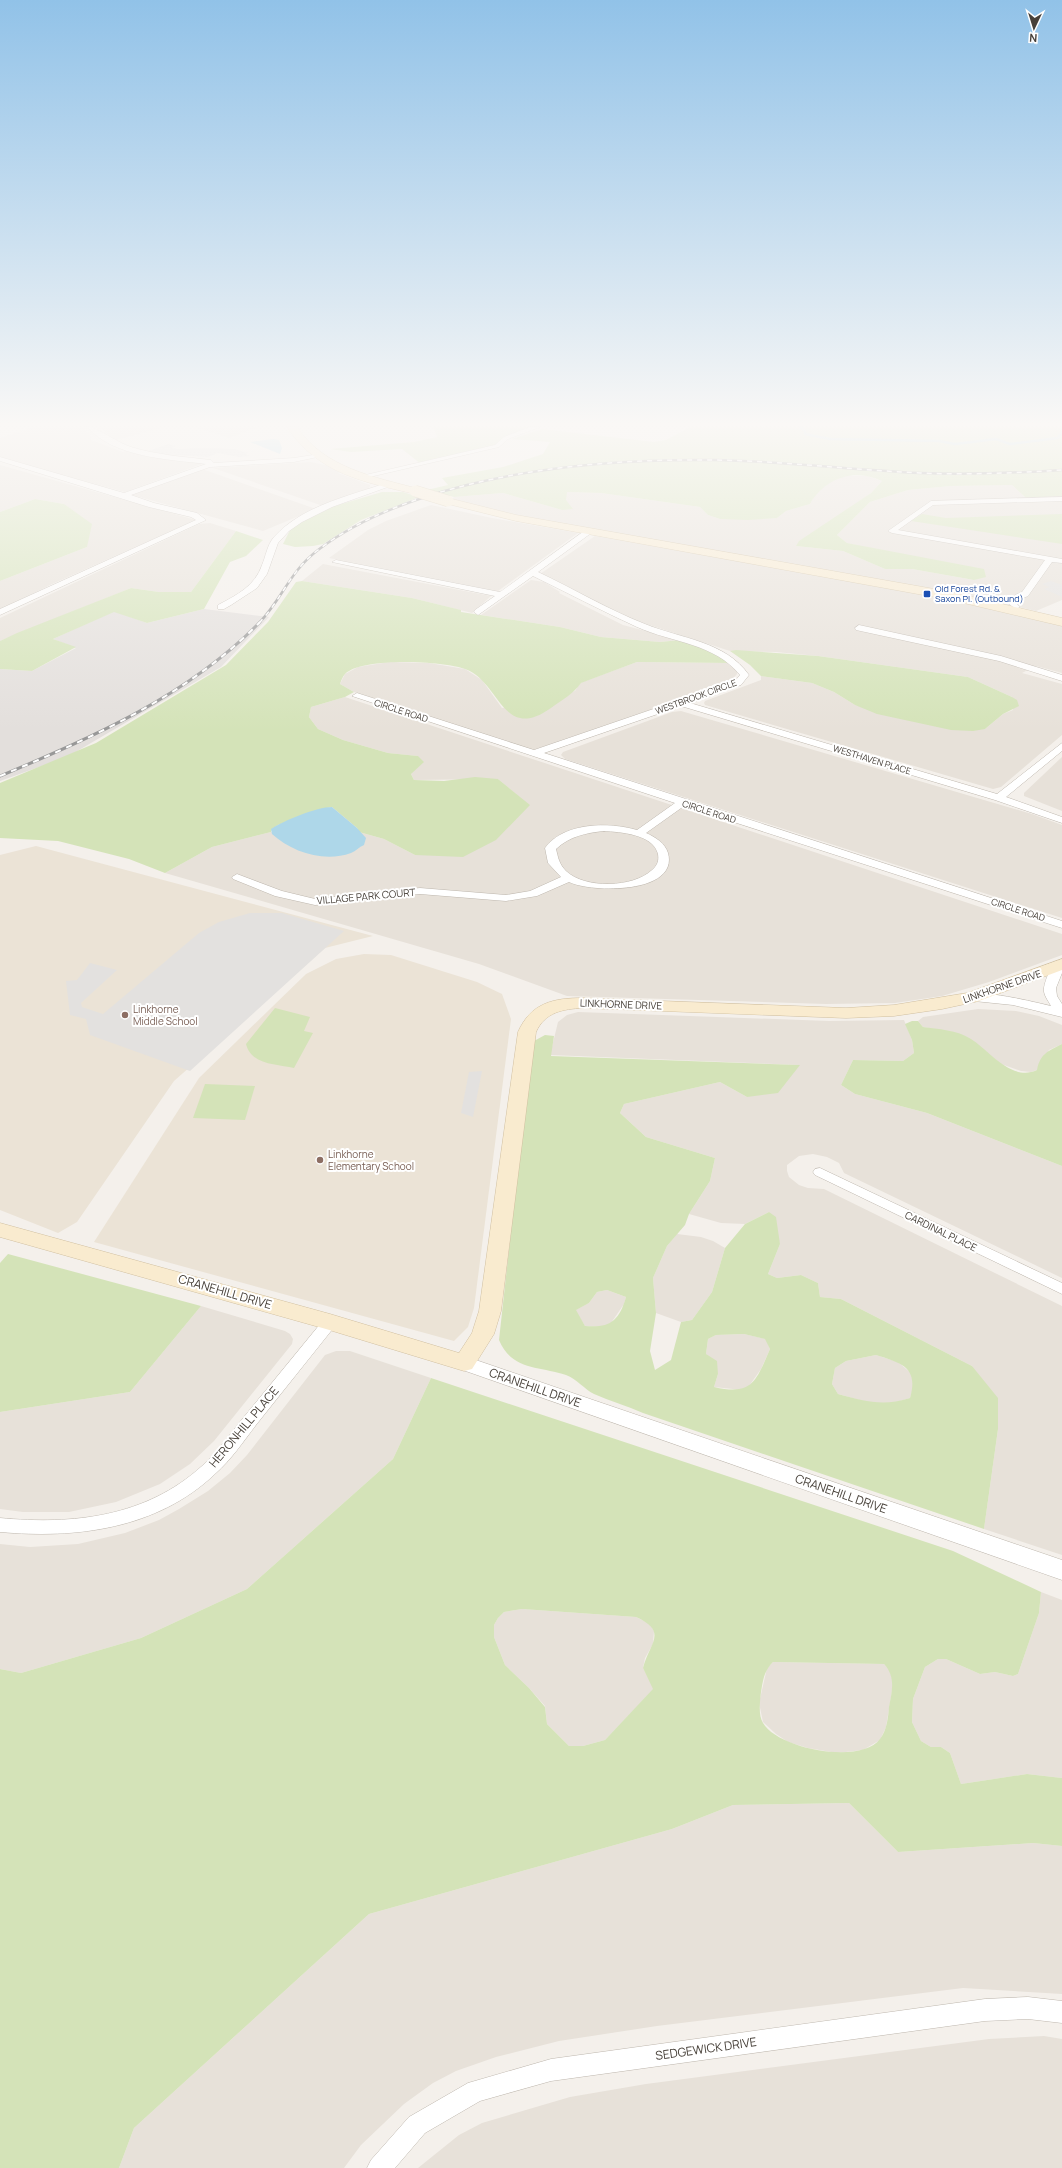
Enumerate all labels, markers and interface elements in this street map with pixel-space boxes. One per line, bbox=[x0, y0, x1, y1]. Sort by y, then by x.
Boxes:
north arrow bbox=[1014, 8, 1054, 48]
text: N bbox=[1029, 31, 1038, 46]
place label: Old Forest Rd. & Saxon Pl. (Outbound) bbox=[935, 582, 1023, 605]
marker: Old Forest Rd. & Saxon Pl. (Outbound) bbox=[922, 589, 932, 599]
street label: WESTBROOK CIRCLE bbox=[653, 676, 738, 717]
street label: CIRCLE ROAD bbox=[373, 696, 430, 725]
street label: WESTHAVEN PLACE bbox=[831, 741, 913, 778]
street label: CIRCLE ROAD bbox=[681, 797, 738, 826]
street label: VILLAGE PARK COURT bbox=[316, 885, 416, 907]
street label: CIRCLE ROAD bbox=[990, 895, 1047, 924]
street label: LINKHORNE DRIVE bbox=[961, 966, 1043, 1006]
street label: LINKHORNE DRIVE bbox=[580, 996, 663, 1012]
place label: Linkhorne Middle School bbox=[133, 1002, 198, 1028]
marker: Linkhorne Middle School bbox=[120, 1010, 130, 1020]
place label: Linkhorne Elementary School bbox=[328, 1147, 414, 1173]
marker: Linkhorne Elementary School bbox=[315, 1155, 325, 1165]
street label: CARDINAL PLACE bbox=[903, 1207, 980, 1255]
street label: CRANEHILL DRIVE bbox=[176, 1270, 274, 1313]
street label: CRANEHILL DRIVE bbox=[487, 1364, 584, 1411]
street label: HERONHILL PLACE bbox=[205, 1383, 283, 1471]
street label: CRANEHILL DRIVE bbox=[793, 1470, 890, 1517]
street label: SEDGEWICK DRIVE bbox=[654, 2033, 758, 2064]

